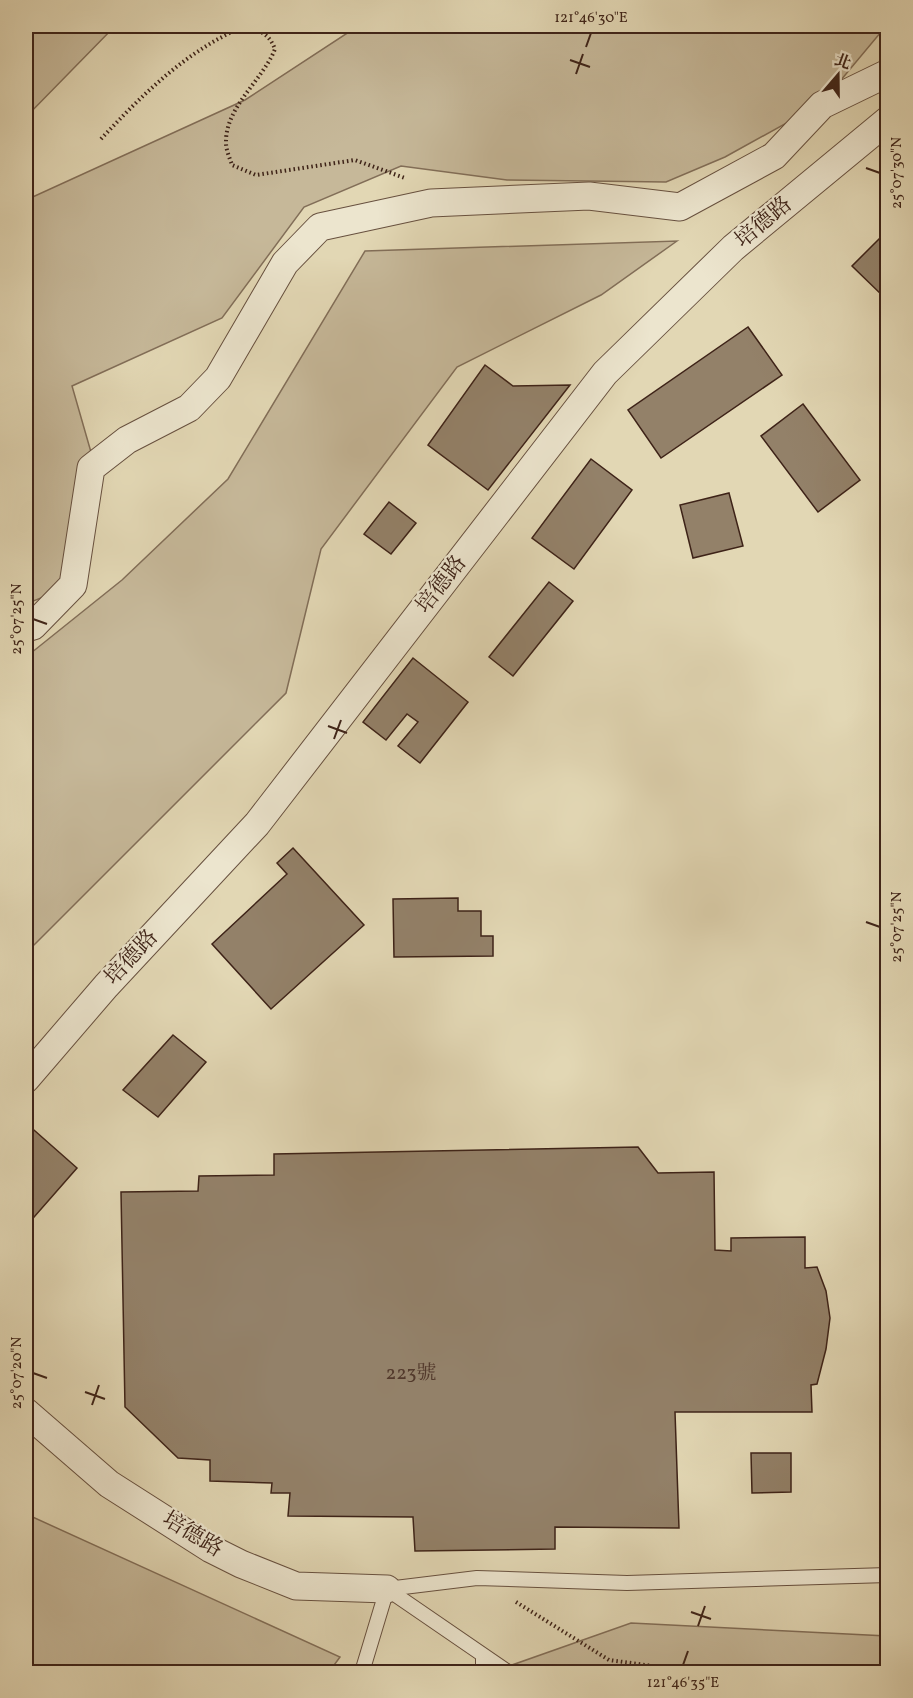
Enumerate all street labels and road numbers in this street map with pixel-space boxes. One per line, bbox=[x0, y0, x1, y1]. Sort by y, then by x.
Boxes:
street label: 培德路 bbox=[729, 190, 799, 256]
street label: 培德路 bbox=[409, 549, 475, 621]
street label: 培德路 bbox=[98, 923, 166, 993]
street label: 培德路 bbox=[156, 1505, 228, 1565]

